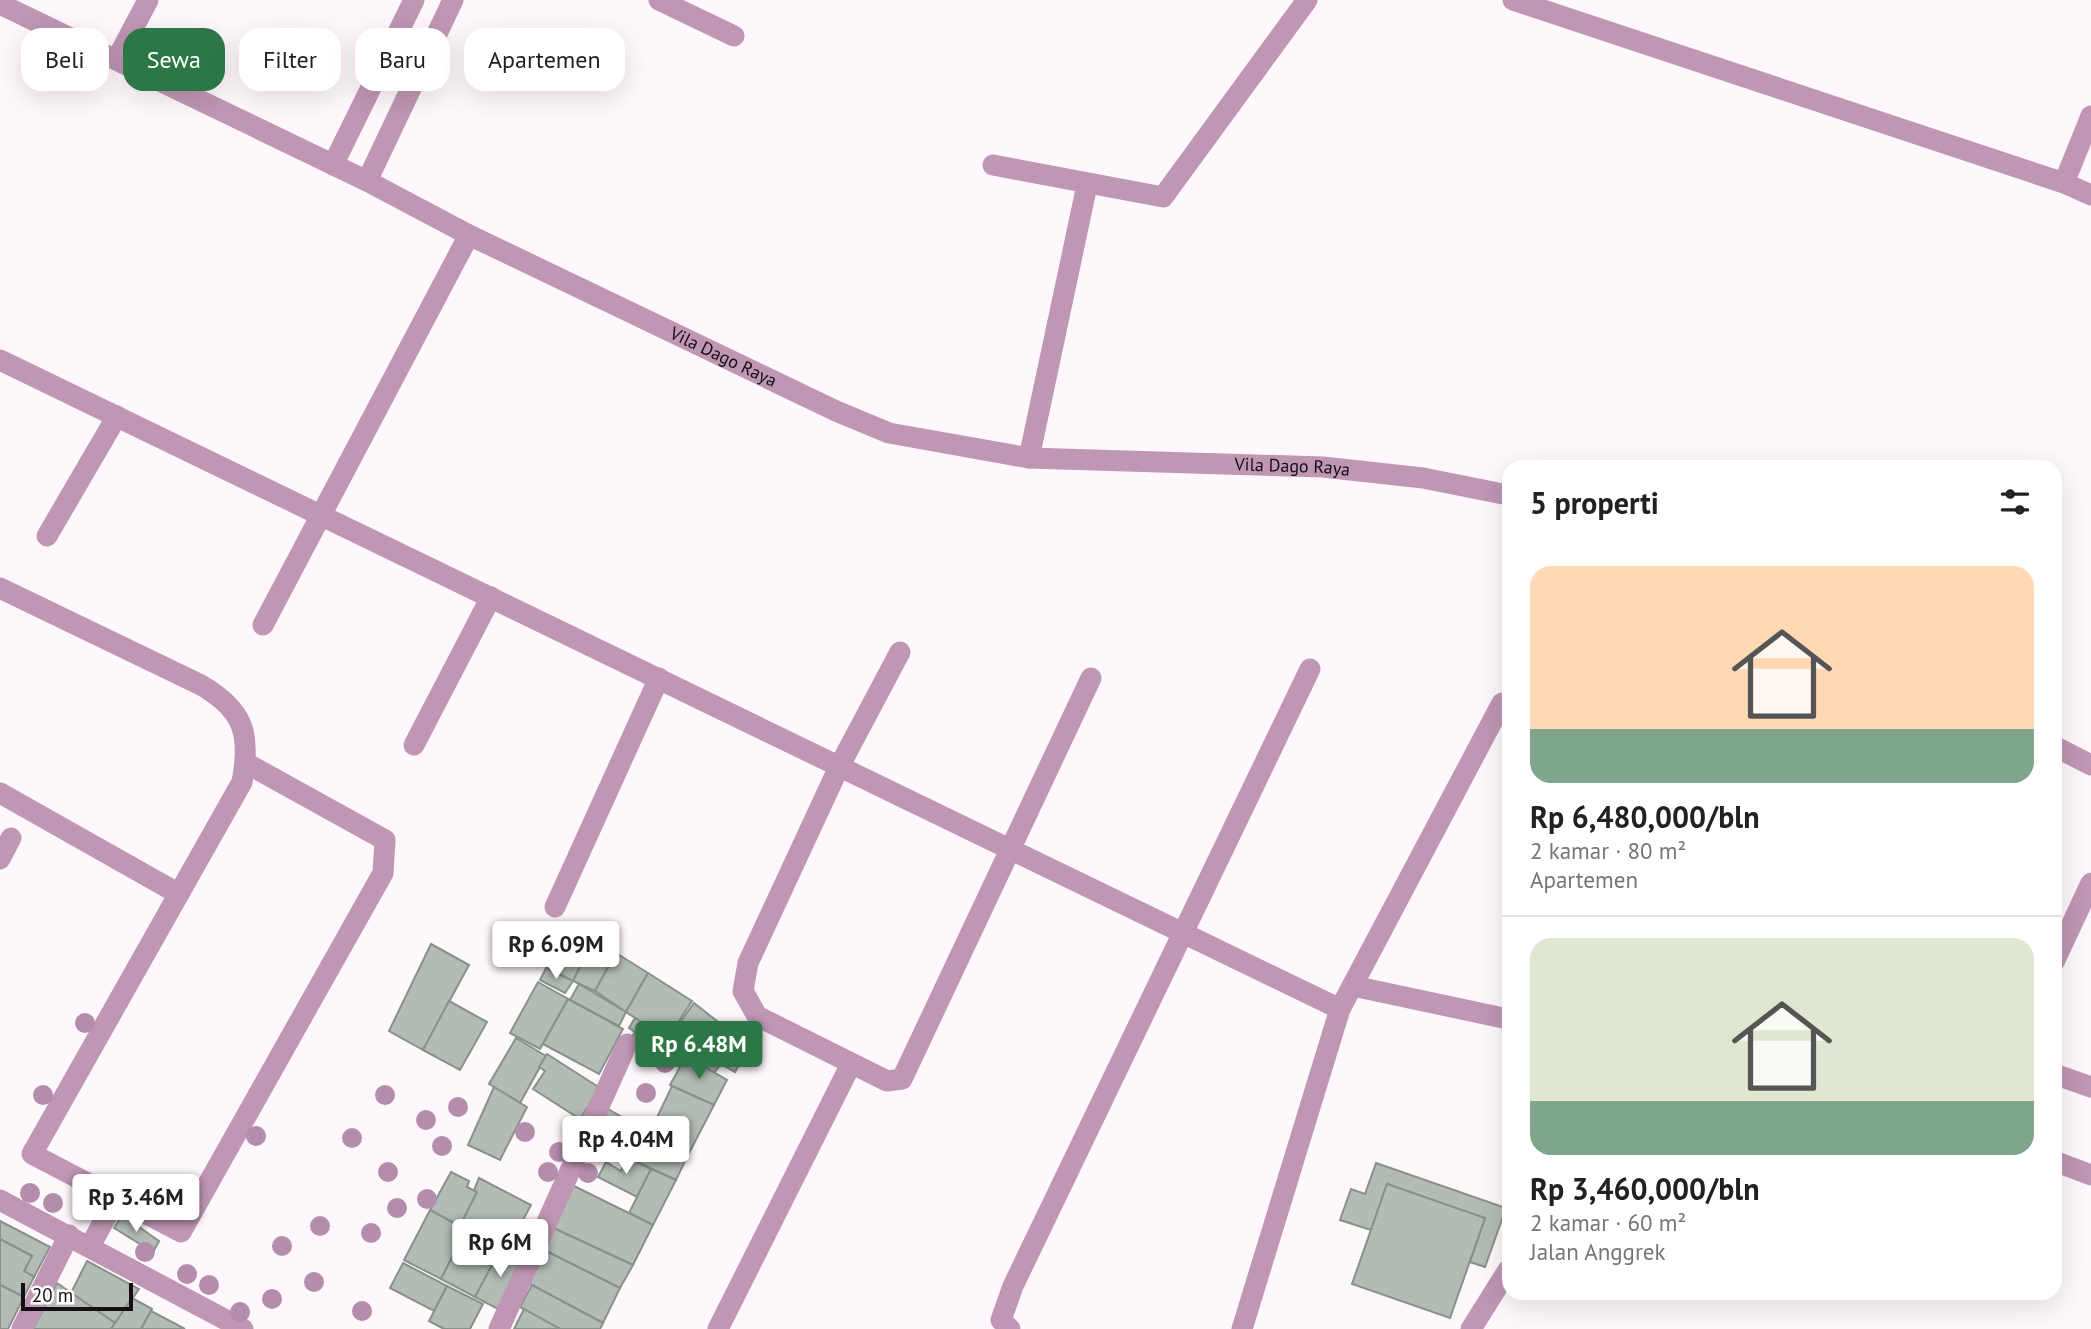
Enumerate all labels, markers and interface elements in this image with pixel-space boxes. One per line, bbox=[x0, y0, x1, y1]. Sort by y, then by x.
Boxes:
chip: Beli bbox=[21, 28, 109, 91]
chip: Sewa bbox=[123, 28, 225, 91]
chip: Filter bbox=[239, 28, 341, 91]
chip: Baru bbox=[355, 28, 450, 91]
chip: Apartemen bbox=[464, 28, 625, 91]
street label: Vila Dago Raya bbox=[666, 321, 781, 392]
street label: Vila Dago Raya bbox=[1233, 452, 1351, 481]
text: 5 properti bbox=[1530, 483, 1659, 522]
icon: filters bbox=[1996, 483, 2034, 521]
icon: home bbox=[1719, 611, 1845, 737]
text: Rp 6,480,000/bln bbox=[1530, 797, 1760, 836]
text: 2 kamar · 80 m² bbox=[1530, 836, 1686, 865]
text: Apartemen bbox=[1530, 865, 1638, 894]
pin: Rp 6.09M bbox=[484, 922, 628, 981]
text: Rp 6.09M bbox=[508, 929, 604, 958]
icon: home bbox=[1719, 983, 1845, 1109]
pin: Rp 6.48M bbox=[627, 1021, 771, 1081]
text: Rp 6.48M bbox=[651, 1029, 747, 1058]
pin: Rp 4.04M bbox=[554, 1116, 698, 1176]
text: Rp 4.04M bbox=[578, 1124, 674, 1153]
text: Rp 3,460,000/bln bbox=[1530, 1169, 1760, 1208]
pin: Rp 3.46M bbox=[64, 1174, 208, 1234]
text: Rp 3.46M bbox=[88, 1182, 184, 1211]
text: 2 kamar · 60 m² bbox=[1530, 1208, 1686, 1237]
pin: Rp 6M bbox=[451, 1220, 549, 1279]
text: Rp 6M bbox=[468, 1227, 532, 1256]
text: Jalan Anggrek bbox=[1530, 1237, 1665, 1266]
scale bar bbox=[21, 1280, 133, 1312]
text: 20 m bbox=[32, 1283, 73, 1307]

